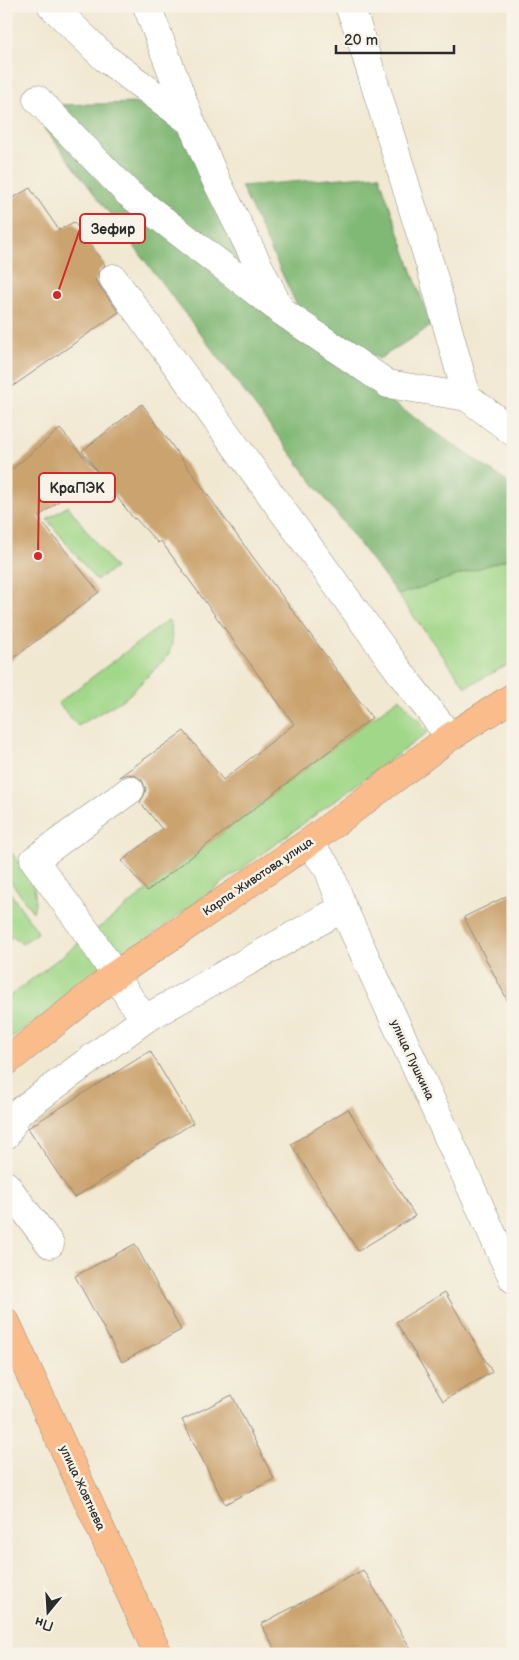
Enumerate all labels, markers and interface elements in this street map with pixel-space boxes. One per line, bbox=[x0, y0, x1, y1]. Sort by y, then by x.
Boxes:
scale bar bbox=[336, 22, 454, 54]
text: 20 m bbox=[344, 31, 378, 50]
callout: Зефир bbox=[80, 214, 145, 243]
text: Зефир bbox=[91, 221, 136, 238]
callout: КраПЭК bbox=[39, 473, 115, 502]
text: КраПЭК bbox=[49, 480, 105, 497]
street label: Карпа Животова улица bbox=[200, 834, 316, 920]
street label: улица Пушкина bbox=[387, 1017, 437, 1103]
street label: улица Жовтнева bbox=[56, 1443, 108, 1533]
north arrow bbox=[22, 1588, 72, 1638]
text: Пн bbox=[33, 1613, 56, 1635]

